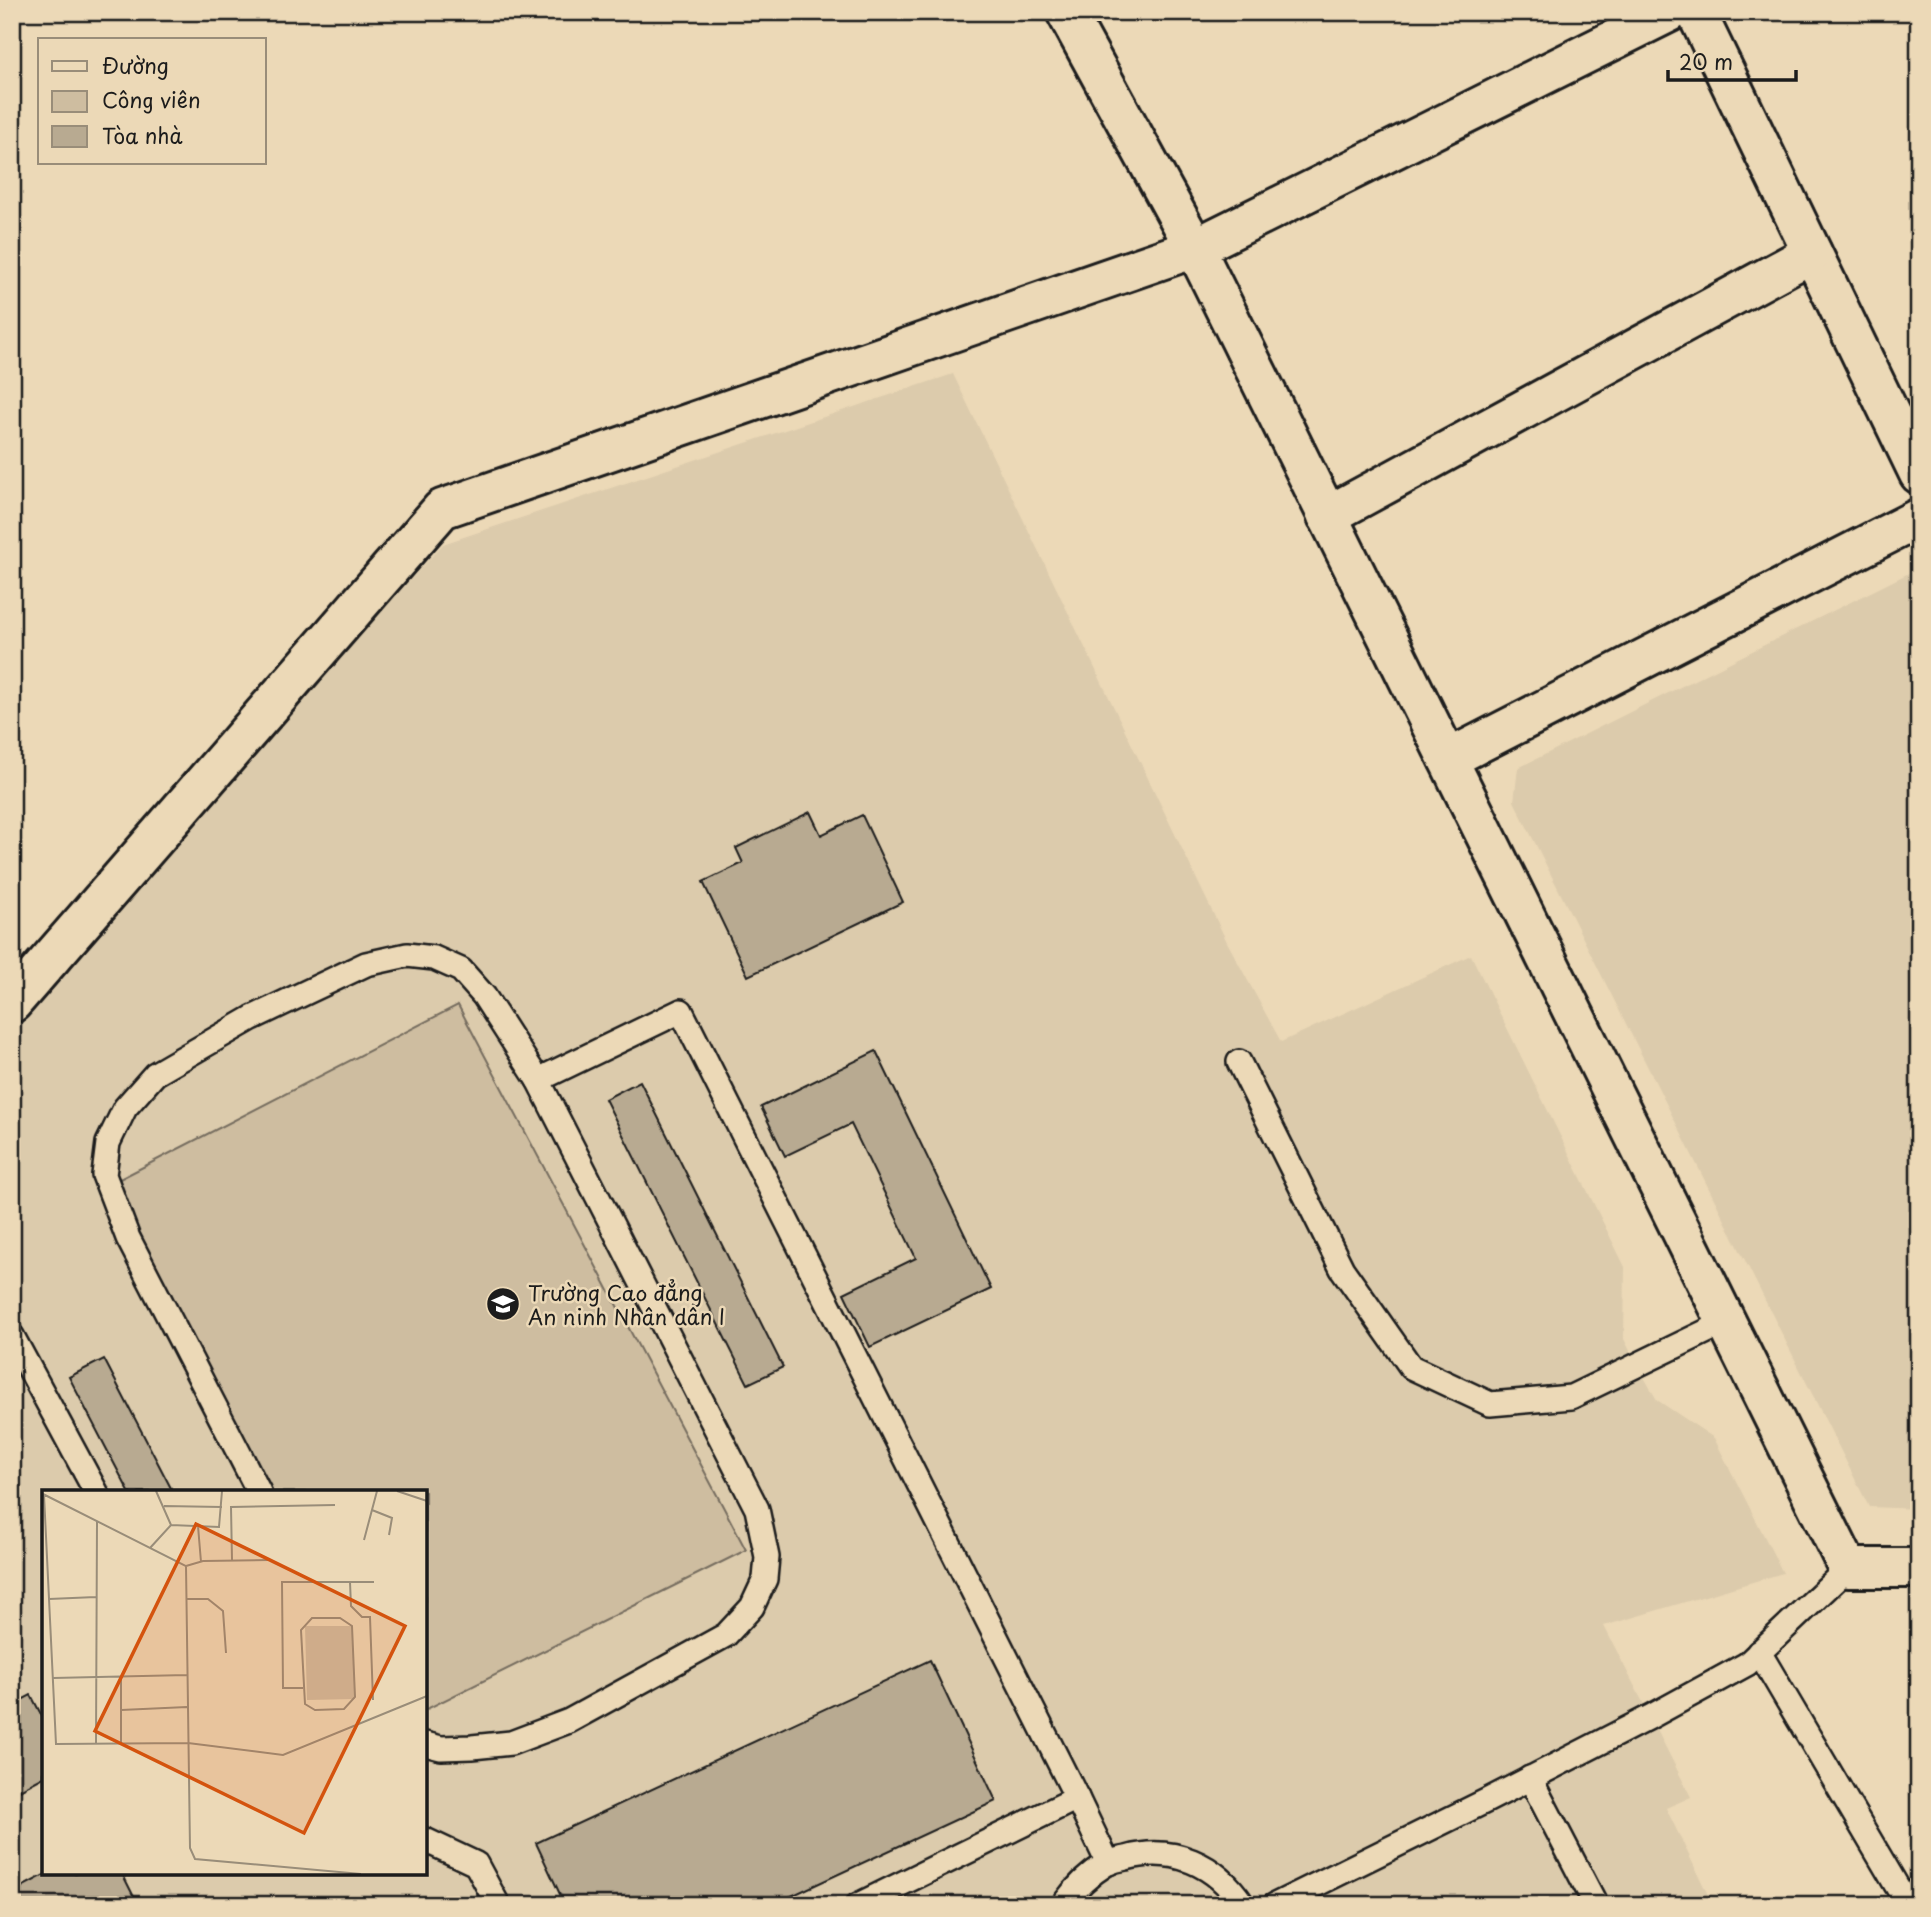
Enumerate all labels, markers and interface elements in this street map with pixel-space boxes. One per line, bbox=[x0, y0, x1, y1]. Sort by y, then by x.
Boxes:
legend bbox=[38, 38, 266, 164]
scale bar bbox=[1668, 38, 1796, 82]
text: 20 m bbox=[1679, 45, 1733, 77]
text: Đường bbox=[102, 49, 169, 81]
text: Công viên bbox=[102, 83, 201, 115]
text: Tòa nhà bbox=[102, 119, 182, 151]
place label: Trường Cao đẳng An ninh Nhân dân I bbox=[528, 1276, 725, 1332]
school or university icon: Trường Cao đẳng An ninh Nhân dân I bbox=[484, 1285, 522, 1323]
inset map bbox=[42, 1490, 427, 1875]

